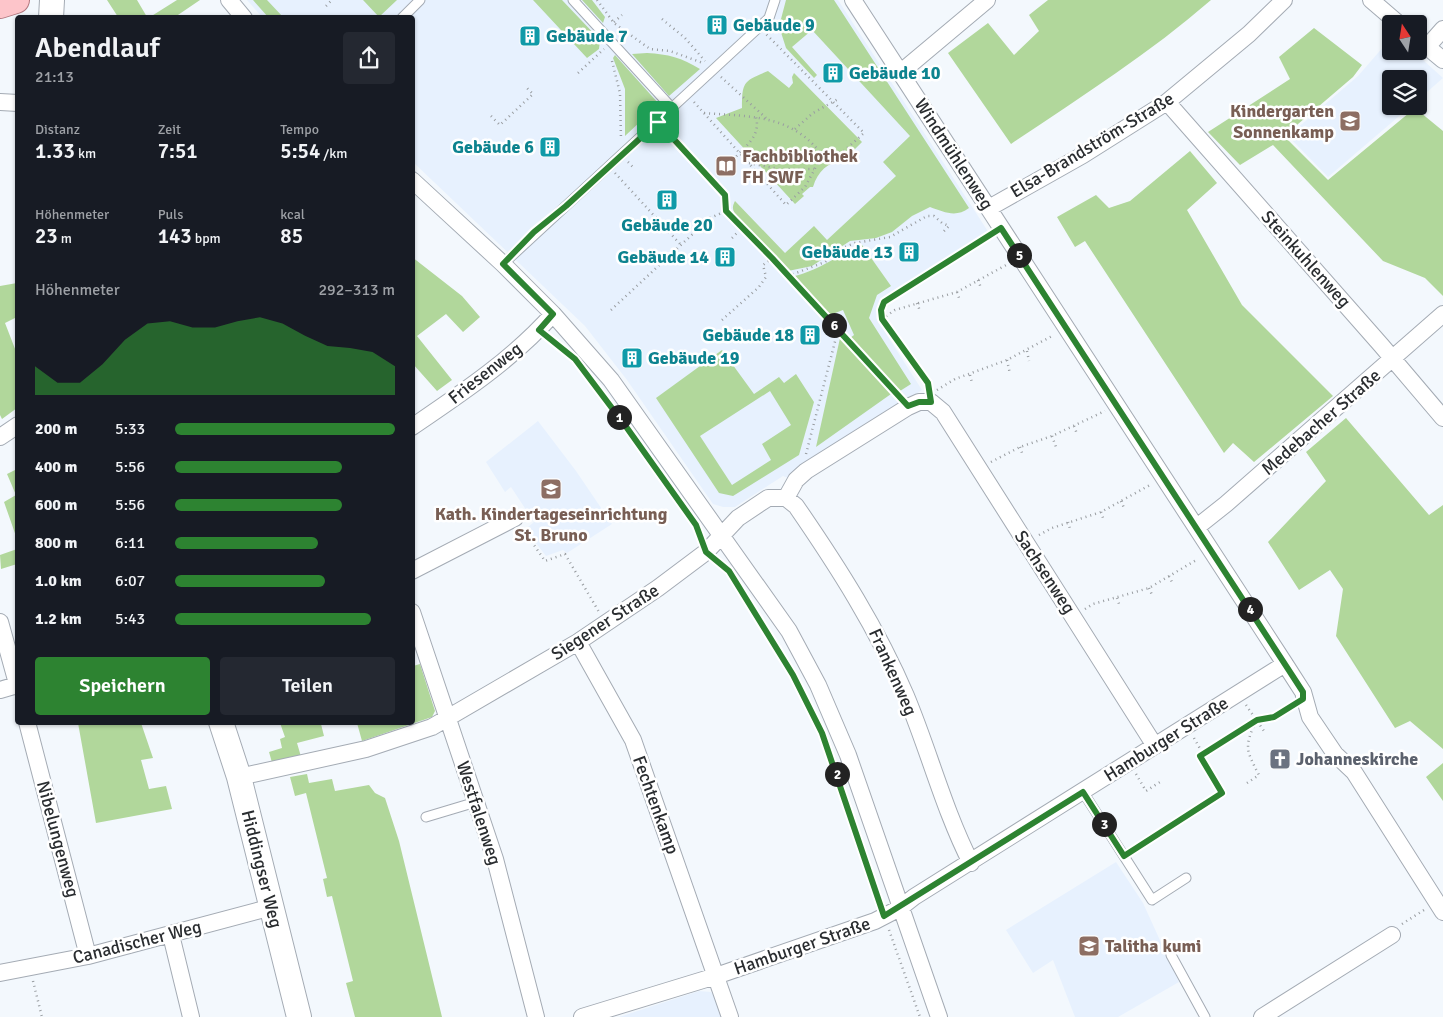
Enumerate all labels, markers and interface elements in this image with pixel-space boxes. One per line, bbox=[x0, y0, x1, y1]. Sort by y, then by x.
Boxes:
building icon: Gebäude 9 bbox=[705, 13, 729, 37]
place label: Gebäude 9 bbox=[733, 14, 815, 36]
north arrow bbox=[1382, 15, 1428, 60]
map controls bbox=[1382, 15, 1427, 115]
building icon: Gebäude 7 bbox=[518, 24, 542, 48]
place label: Gebäude 7 bbox=[546, 25, 628, 47]
text: Abendlauf bbox=[35, 31, 160, 65]
button: share bbox=[343, 32, 395, 84]
building icon: Gebäude 10 bbox=[821, 61, 845, 85]
place label: Gebäude 10 bbox=[849, 62, 941, 84]
text: 21:13 bbox=[35, 67, 74, 87]
button: layers bbox=[1382, 70, 1427, 115]
street label: Elsa-Brandström-Straße bbox=[1006, 87, 1178, 203]
street label: Windmühlenweg bbox=[910, 94, 998, 214]
place label: Kindergarten Sonnenkamp bbox=[1230, 100, 1334, 143]
pin bbox=[637, 101, 679, 143]
icon: arrive bbox=[644, 108, 672, 136]
school or university icon: Kindergarten Sonnenkamp bbox=[1338, 109, 1362, 133]
text: Distanz bbox=[35, 121, 80, 138]
text: Zeit bbox=[158, 121, 181, 138]
text: Tempo bbox=[280, 121, 319, 138]
building icon: Gebäude 6 bbox=[538, 135, 562, 159]
place label: Gebäude 6 bbox=[452, 136, 534, 158]
text: 1.33 bbox=[35, 138, 75, 164]
text: 7:51 bbox=[158, 138, 198, 164]
text: 5:54 bbox=[280, 138, 320, 164]
text: km bbox=[75, 145, 96, 162]
text: /km bbox=[320, 145, 347, 162]
place label: Fachbibliothek FH SWF bbox=[742, 145, 859, 188]
library icon: Fachbibliothek FH SWF bbox=[714, 154, 738, 178]
building icon: Gebäude 20 bbox=[655, 188, 679, 212]
text: Höhenmeter bbox=[35, 206, 109, 223]
text: Puls bbox=[158, 206, 183, 223]
text: kcal bbox=[280, 206, 305, 223]
street label: Steinkuhlenweg bbox=[1257, 206, 1355, 312]
place label: Gebäude 20 bbox=[621, 214, 713, 236]
text: 23 bbox=[35, 223, 58, 249]
text: 143 bbox=[158, 223, 192, 249]
text: 85 bbox=[280, 223, 303, 249]
text: m bbox=[58, 230, 72, 247]
text: bpm bbox=[192, 230, 221, 247]
building icon: Gebäude 13 bbox=[897, 240, 921, 264]
place label: Gebäude 13 bbox=[802, 241, 893, 263]
pin: 5 bbox=[1006, 242, 1032, 268]
building icon: Gebäude 14 bbox=[713, 245, 737, 269]
place label: Gebäude 14 bbox=[618, 246, 709, 268]
text: 5 bbox=[1016, 247, 1023, 264]
text: Höhenmeter bbox=[35, 280, 120, 300]
text: 292–313 m bbox=[318, 280, 395, 300]
pin: 6 bbox=[822, 312, 846, 338]
text: 6 bbox=[831, 317, 838, 334]
building icon: Gebäude 18 bbox=[798, 323, 822, 347]
place label: Gebäude 18 bbox=[703, 324, 794, 346]
street label: Friesenweg bbox=[444, 337, 526, 409]
building icon: Gebäude 19 bbox=[620, 346, 644, 370]
place label: Gebäude 19 bbox=[648, 347, 740, 369]
street label: Medebacher Straße bbox=[1257, 364, 1385, 480]
pin: 1 bbox=[606, 404, 632, 430]
text: 1 bbox=[616, 409, 623, 426]
text: 200 m bbox=[35, 419, 77, 439]
text: 5:33 bbox=[115, 419, 145, 439]
text: 400 m bbox=[35, 457, 77, 477]
text: 5:56 bbox=[115, 457, 145, 477]
school or university icon: Kath. Kindertageseinrichtung St. Bruno bbox=[539, 477, 563, 501]
text: 600 m bbox=[35, 495, 77, 515]
text: 5:56 bbox=[115, 495, 145, 515]
place label: Kath. Kindertageseinrichtung St. Bruno bbox=[435, 503, 668, 546]
street label: Sachsenweg bbox=[1010, 526, 1080, 618]
text: 800 m bbox=[35, 533, 77, 553]
text: 6:11 bbox=[115, 533, 145, 553]
text: 1.0 km bbox=[35, 571, 82, 591]
text: 6:07 bbox=[115, 571, 145, 591]
street label: Siegener Straße bbox=[547, 579, 663, 665]
pin: 4 bbox=[1238, 596, 1262, 622]
text: 4 bbox=[1247, 601, 1254, 618]
text: 1.2 km bbox=[35, 609, 82, 629]
text: 5:43 bbox=[115, 609, 145, 629]
street label: Frankenweg bbox=[864, 625, 922, 719]
button: Speichern bbox=[35, 657, 210, 715]
button: Teilen bbox=[220, 657, 395, 715]
street label: Hamburger Straße bbox=[1100, 692, 1232, 786]
church icon: Johanneskirche bbox=[1268, 747, 1292, 771]
place label: Johanneskirche bbox=[1296, 748, 1418, 770]
street label: Fechtenkamp bbox=[628, 753, 684, 857]
street label: Westfalenweg bbox=[452, 758, 506, 868]
pin: 2 bbox=[824, 762, 850, 786]
text: 2 bbox=[834, 766, 841, 783]
street label: Nibelungenweg bbox=[32, 778, 84, 900]
street label: Hiddingser Weg bbox=[237, 808, 287, 930]
pin: 3 bbox=[1092, 812, 1116, 836]
text: 3 bbox=[1101, 816, 1108, 833]
street label: Hamburger Straße bbox=[731, 912, 873, 980]
street label: Canadischer Weg bbox=[70, 915, 204, 969]
school or university icon: Talitha kumi bbox=[1077, 934, 1101, 958]
place label: Talitha kumi bbox=[1105, 935, 1201, 957]

